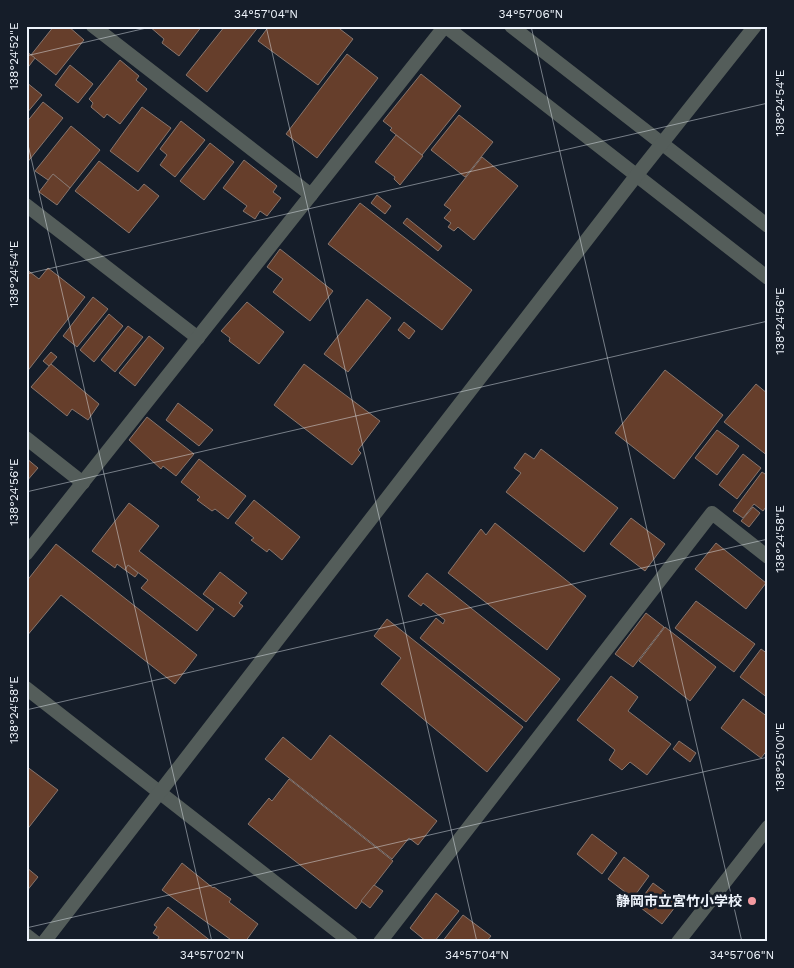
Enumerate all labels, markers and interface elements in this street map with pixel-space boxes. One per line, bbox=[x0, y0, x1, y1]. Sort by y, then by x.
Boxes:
text: 34°57'04"N bbox=[234, 7, 298, 21]
text: 34°57'06"N bbox=[499, 7, 563, 21]
text: 138°24'52"E bbox=[7, 22, 21, 90]
text: 138°24'54"E bbox=[773, 69, 787, 136]
text: 138°24'54"E bbox=[7, 240, 21, 307]
text: 138°24'56"E bbox=[773, 287, 787, 355]
text: 138°24'56"E bbox=[7, 458, 21, 526]
text: 138°24'58"E bbox=[773, 505, 787, 573]
text: 138°24'58"E bbox=[7, 676, 21, 744]
text: 138°25'00"E bbox=[773, 722, 787, 791]
place label: 静岡市立宮竹小学校 bbox=[616, 893, 742, 909]
marker: 静岡市立宮竹小学校 bbox=[746, 895, 758, 907]
text: 34°57'02"N bbox=[180, 948, 244, 962]
text: 34°57'04"N bbox=[445, 948, 509, 962]
text: 34°57'06"N bbox=[710, 948, 774, 962]

